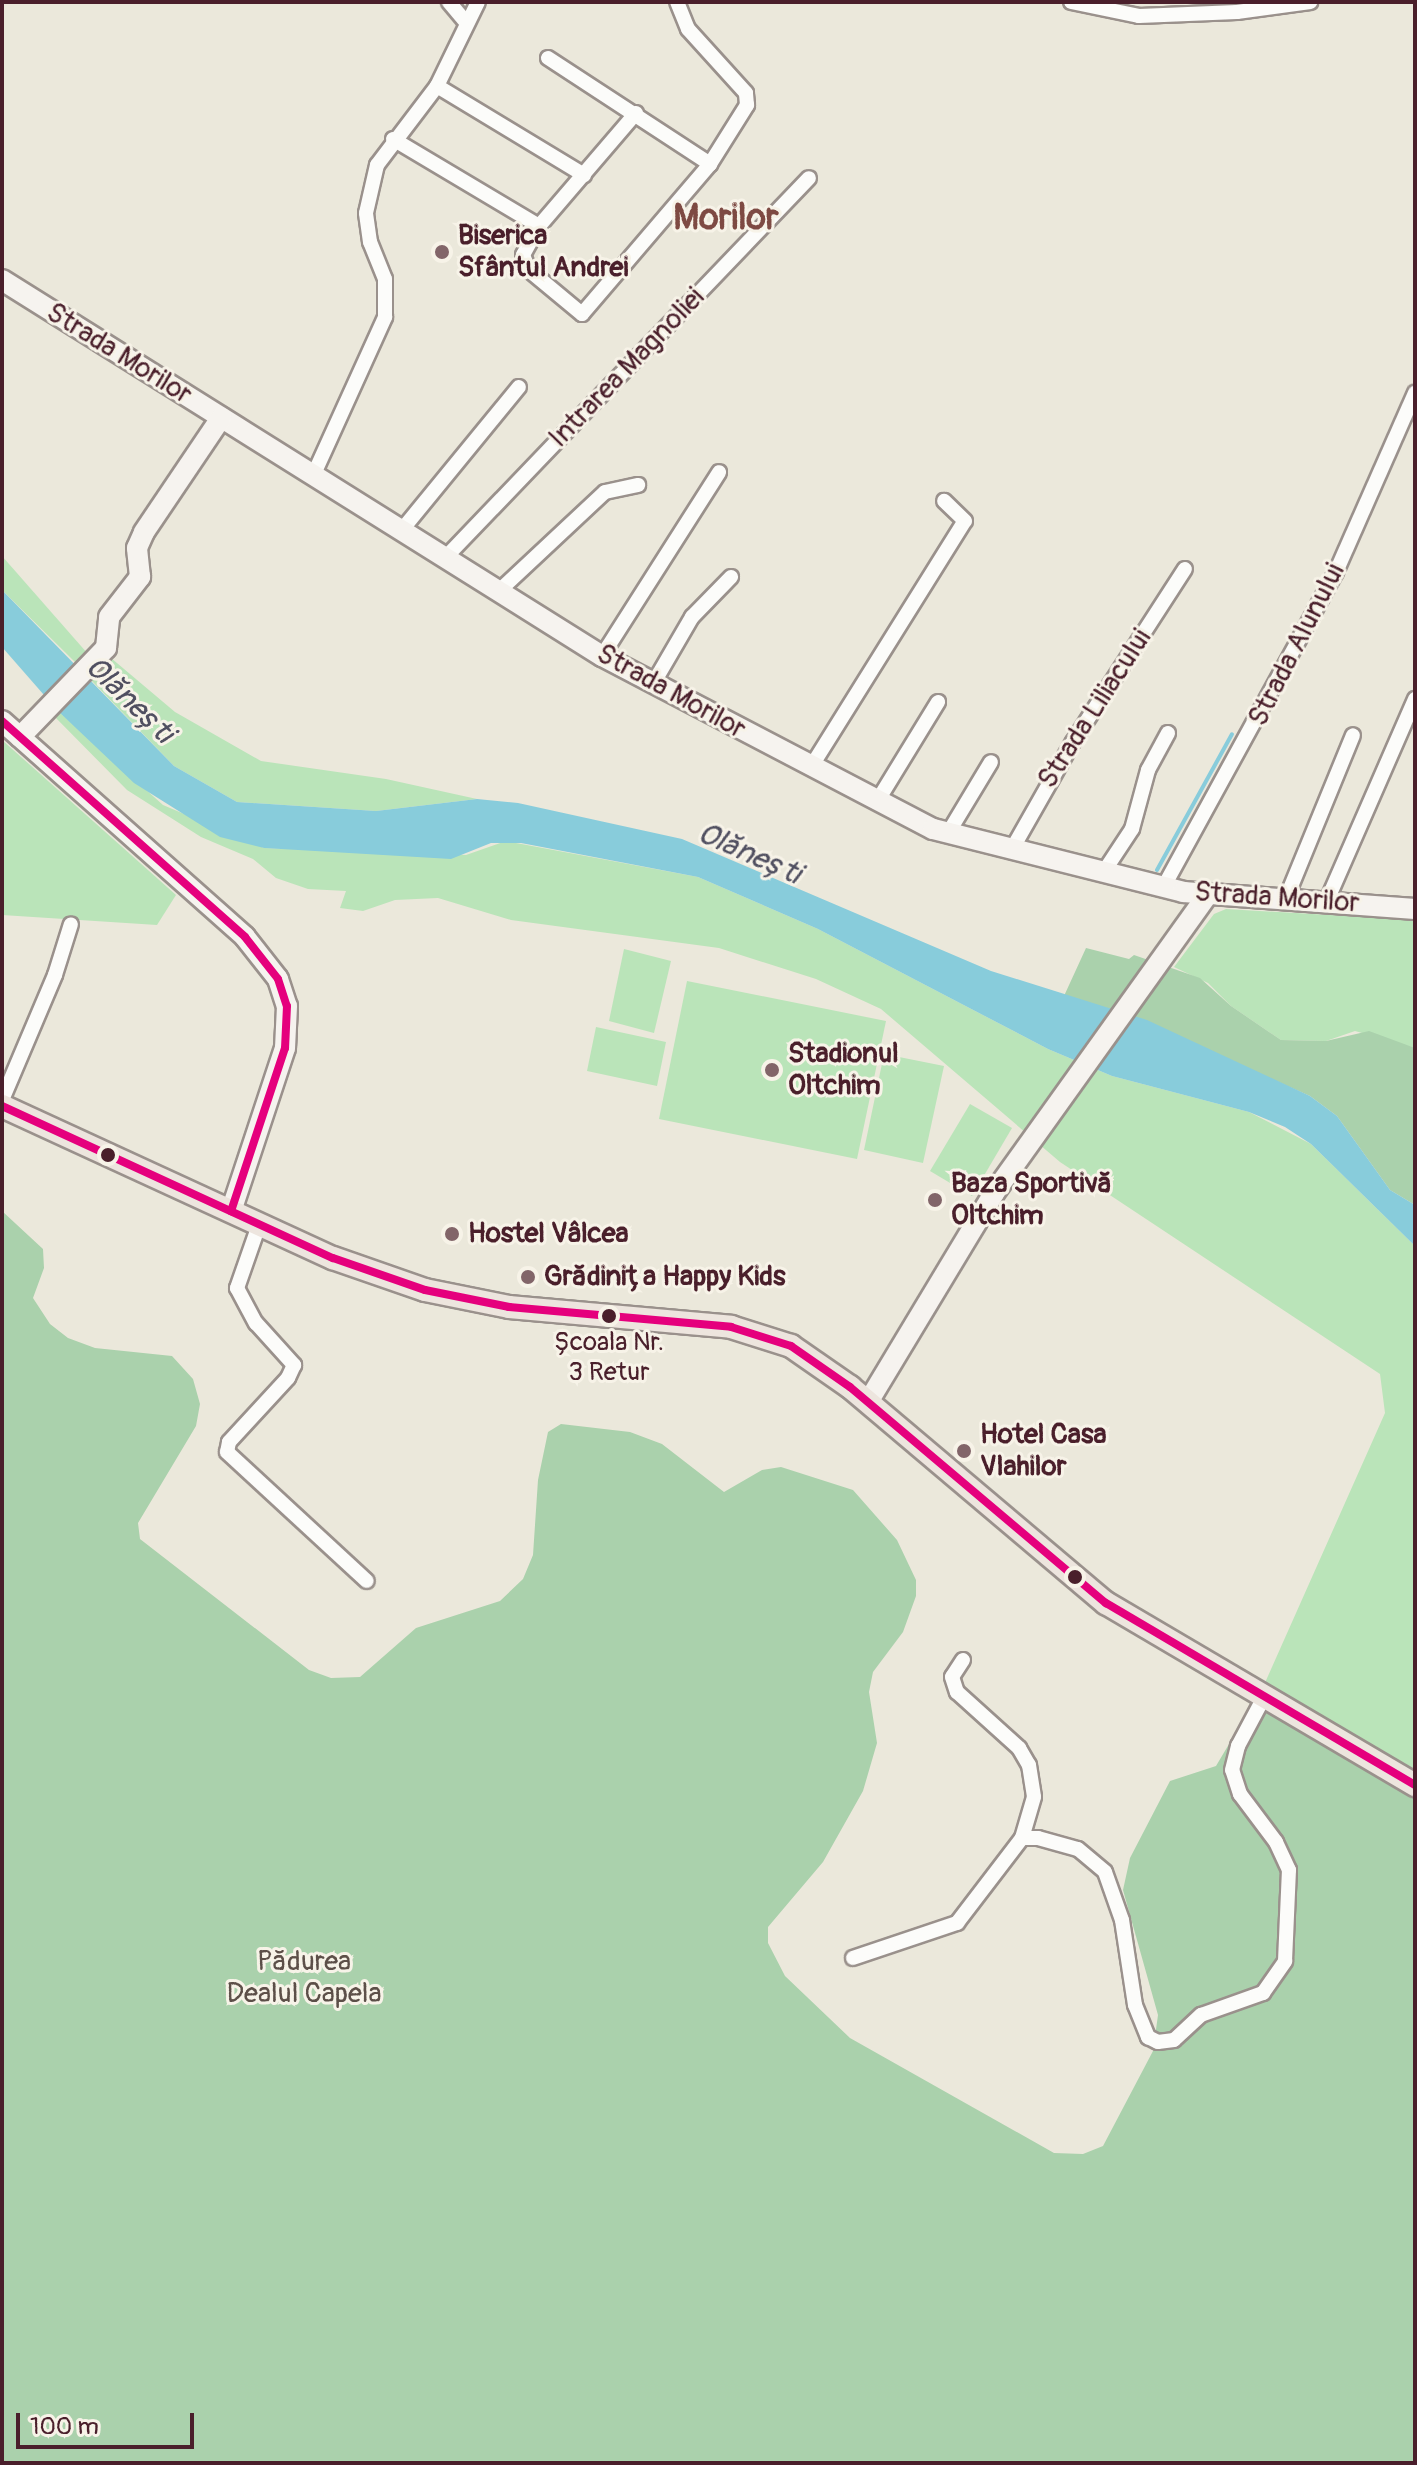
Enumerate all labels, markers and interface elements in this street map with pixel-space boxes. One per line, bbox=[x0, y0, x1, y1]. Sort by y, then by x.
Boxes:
district label: Morilor bbox=[673, 196, 779, 240]
place label: Biserica Sfântul Andrei bbox=[458, 219, 628, 285]
marker: Biserica Sfântul Andrei bbox=[433, 243, 451, 261]
street label: Intrarea Magnoliei bbox=[542, 281, 712, 455]
street label: Strada Morilor bbox=[40, 296, 198, 412]
street label: Strada Alunului bbox=[1242, 558, 1352, 732]
street label: Strada Liliacului bbox=[1031, 623, 1159, 795]
street label: Strada Morilor bbox=[591, 637, 751, 747]
water label: Olănești bbox=[77, 649, 181, 751]
water label: Olănești bbox=[692, 815, 806, 893]
street label: Strada Morilor bbox=[1193, 875, 1361, 921]
place label: Stadionul Oltchim bbox=[788, 1037, 899, 1103]
marker: Stadionul Oltchim bbox=[763, 1061, 781, 1079]
unlabelled marker bbox=[100, 1147, 116, 1163]
place label: Baza Sportivă Oltchim bbox=[951, 1167, 1112, 1233]
marker: Baza Sportivă Oltchim bbox=[926, 1191, 944, 1209]
place label: Hostel Vâlcea bbox=[468, 1217, 629, 1251]
marker: Hostel Vâlcea bbox=[443, 1225, 461, 1243]
place label: Grădinița Happy Kids bbox=[544, 1260, 785, 1294]
marker: Grădinița Happy Kids bbox=[519, 1268, 537, 1286]
marker: Școala Nr. 3 Retur bbox=[601, 1308, 617, 1324]
place label: Școala Nr. 3 Retur bbox=[554, 1327, 664, 1388]
place label: Hotel Casa Vlahilor bbox=[980, 1418, 1106, 1484]
marker: Hotel Casa Vlahilor bbox=[955, 1442, 973, 1460]
unlabelled marker bbox=[1067, 1569, 1083, 1585]
park label: Pădurea Dealul Capela bbox=[227, 1945, 381, 2011]
scale bar bbox=[20, 2397, 198, 2447]
text: 100 m bbox=[30, 2412, 99, 2441]

